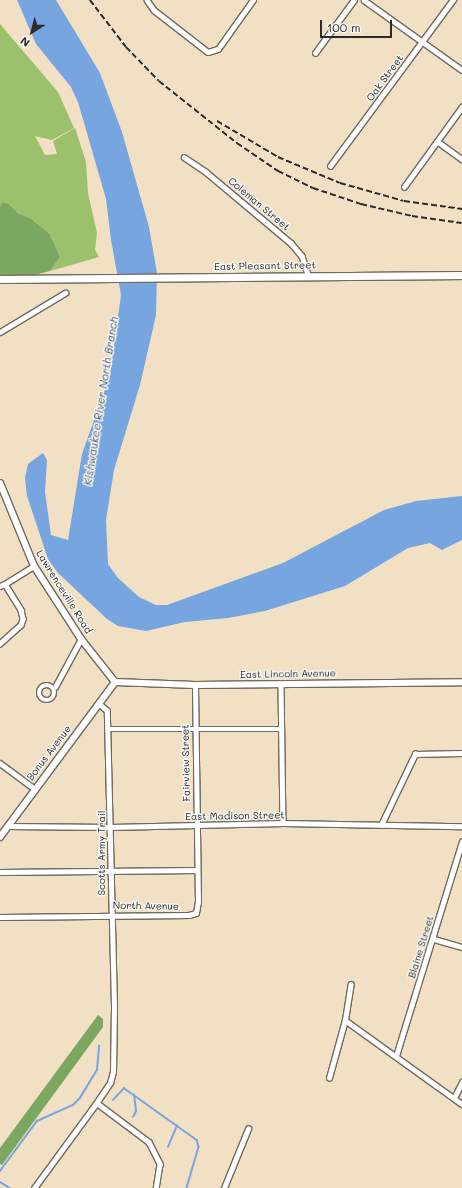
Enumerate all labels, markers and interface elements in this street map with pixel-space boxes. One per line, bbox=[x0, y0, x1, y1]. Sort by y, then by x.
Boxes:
north arrow bbox=[12, 12, 52, 52]
scale bar bbox=[322, 12, 394, 38]
text: 100 m bbox=[327, 19, 361, 35]
text: N bbox=[17, 34, 32, 51]
street label: Oak Street bbox=[364, 52, 406, 104]
street label: Coleman Street bbox=[226, 175, 292, 233]
street label: East Pleasant Street bbox=[214, 259, 316, 273]
water label: Kishwaukee River North Branch bbox=[81, 316, 121, 486]
street label: Lawrenceville Road bbox=[34, 548, 94, 636]
street label: East Lincoln Avenue bbox=[240, 667, 336, 681]
street label: Bonus Avenue bbox=[24, 723, 74, 783]
street label: Fairview Street bbox=[179, 724, 193, 802]
street label: East Madison Street bbox=[185, 809, 285, 823]
street label: Scotts Army Trail bbox=[96, 810, 108, 896]
street label: North Avenue bbox=[113, 899, 179, 913]
street label: Blaine Street bbox=[406, 914, 436, 980]

